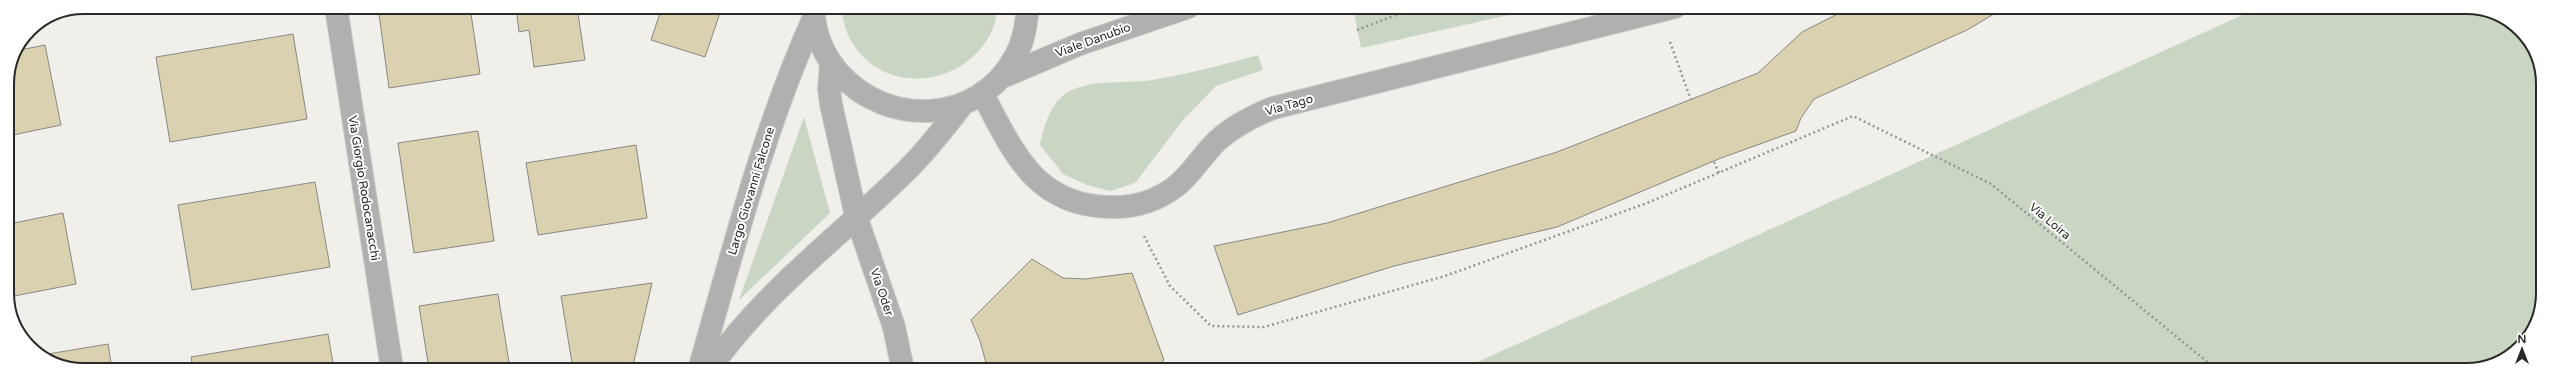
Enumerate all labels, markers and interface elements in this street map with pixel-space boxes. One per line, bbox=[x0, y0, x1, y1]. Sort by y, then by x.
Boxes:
street label: Viale Danubio bbox=[1054, 20, 1132, 60]
street label: Via Tago bbox=[1264, 92, 1314, 118]
street label: Via Giorgio Rodocanacchi bbox=[346, 114, 382, 262]
street label: Largo Giovanni Falcone bbox=[725, 125, 777, 257]
street label: Via Loira bbox=[2026, 200, 2074, 242]
street label: Via Oder bbox=[867, 266, 897, 318]
north arrow bbox=[2502, 329, 2542, 369]
text: N bbox=[2518, 333, 2526, 346]

